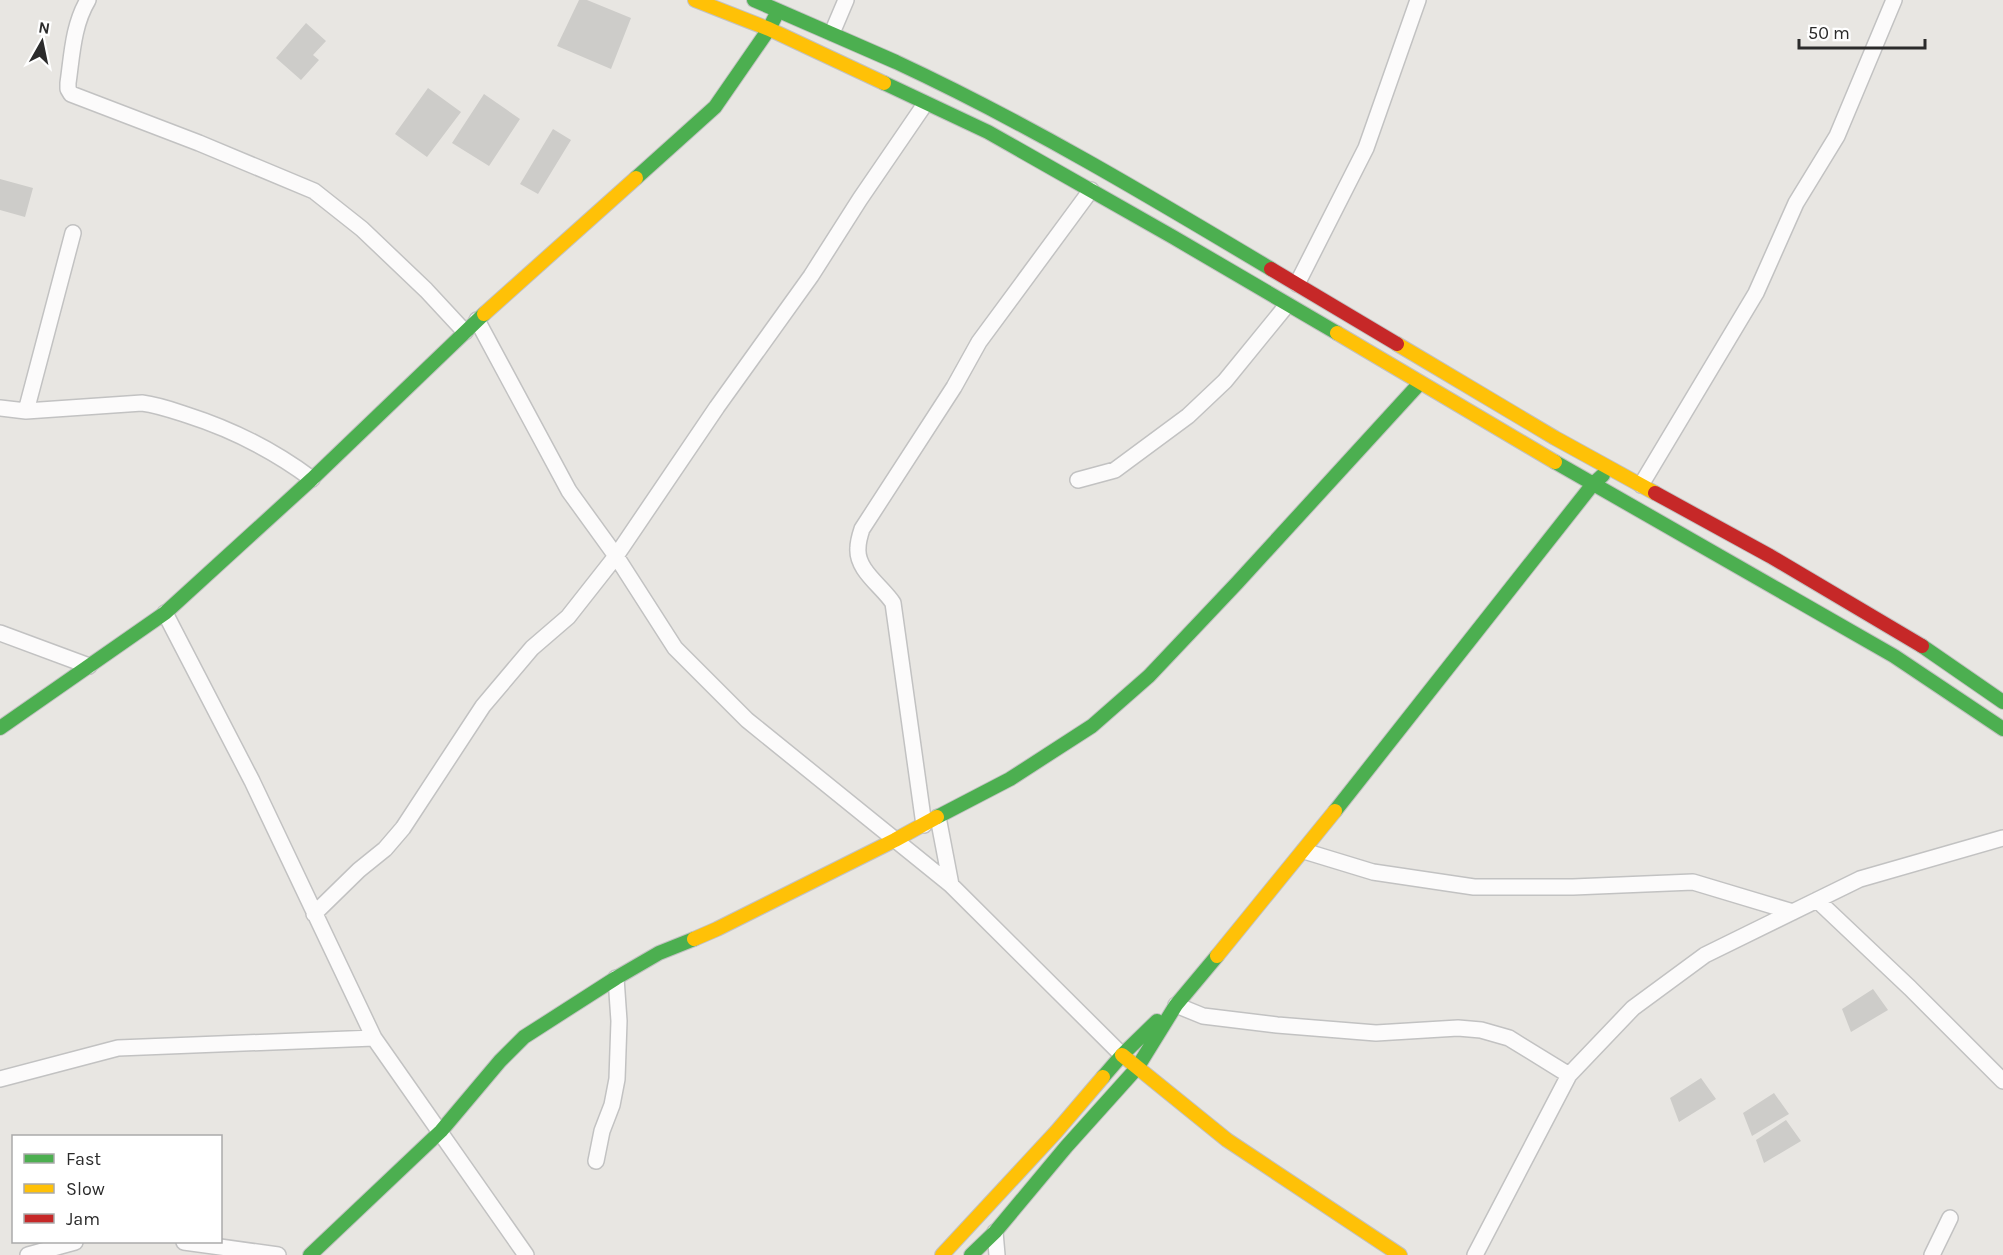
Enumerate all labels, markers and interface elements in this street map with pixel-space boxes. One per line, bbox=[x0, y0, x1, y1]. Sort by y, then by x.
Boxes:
north arrow bbox=[12, 12, 72, 72]
scale bar bbox=[1799, 12, 1925, 50]
text: N bbox=[37, 17, 51, 38]
text: 50 m bbox=[1808, 22, 1850, 44]
legend bbox=[12, 1135, 222, 1243]
text: Fast bbox=[66, 1148, 101, 1170]
text: Slow bbox=[66, 1178, 105, 1200]
text: Jam bbox=[66, 1208, 100, 1230]

